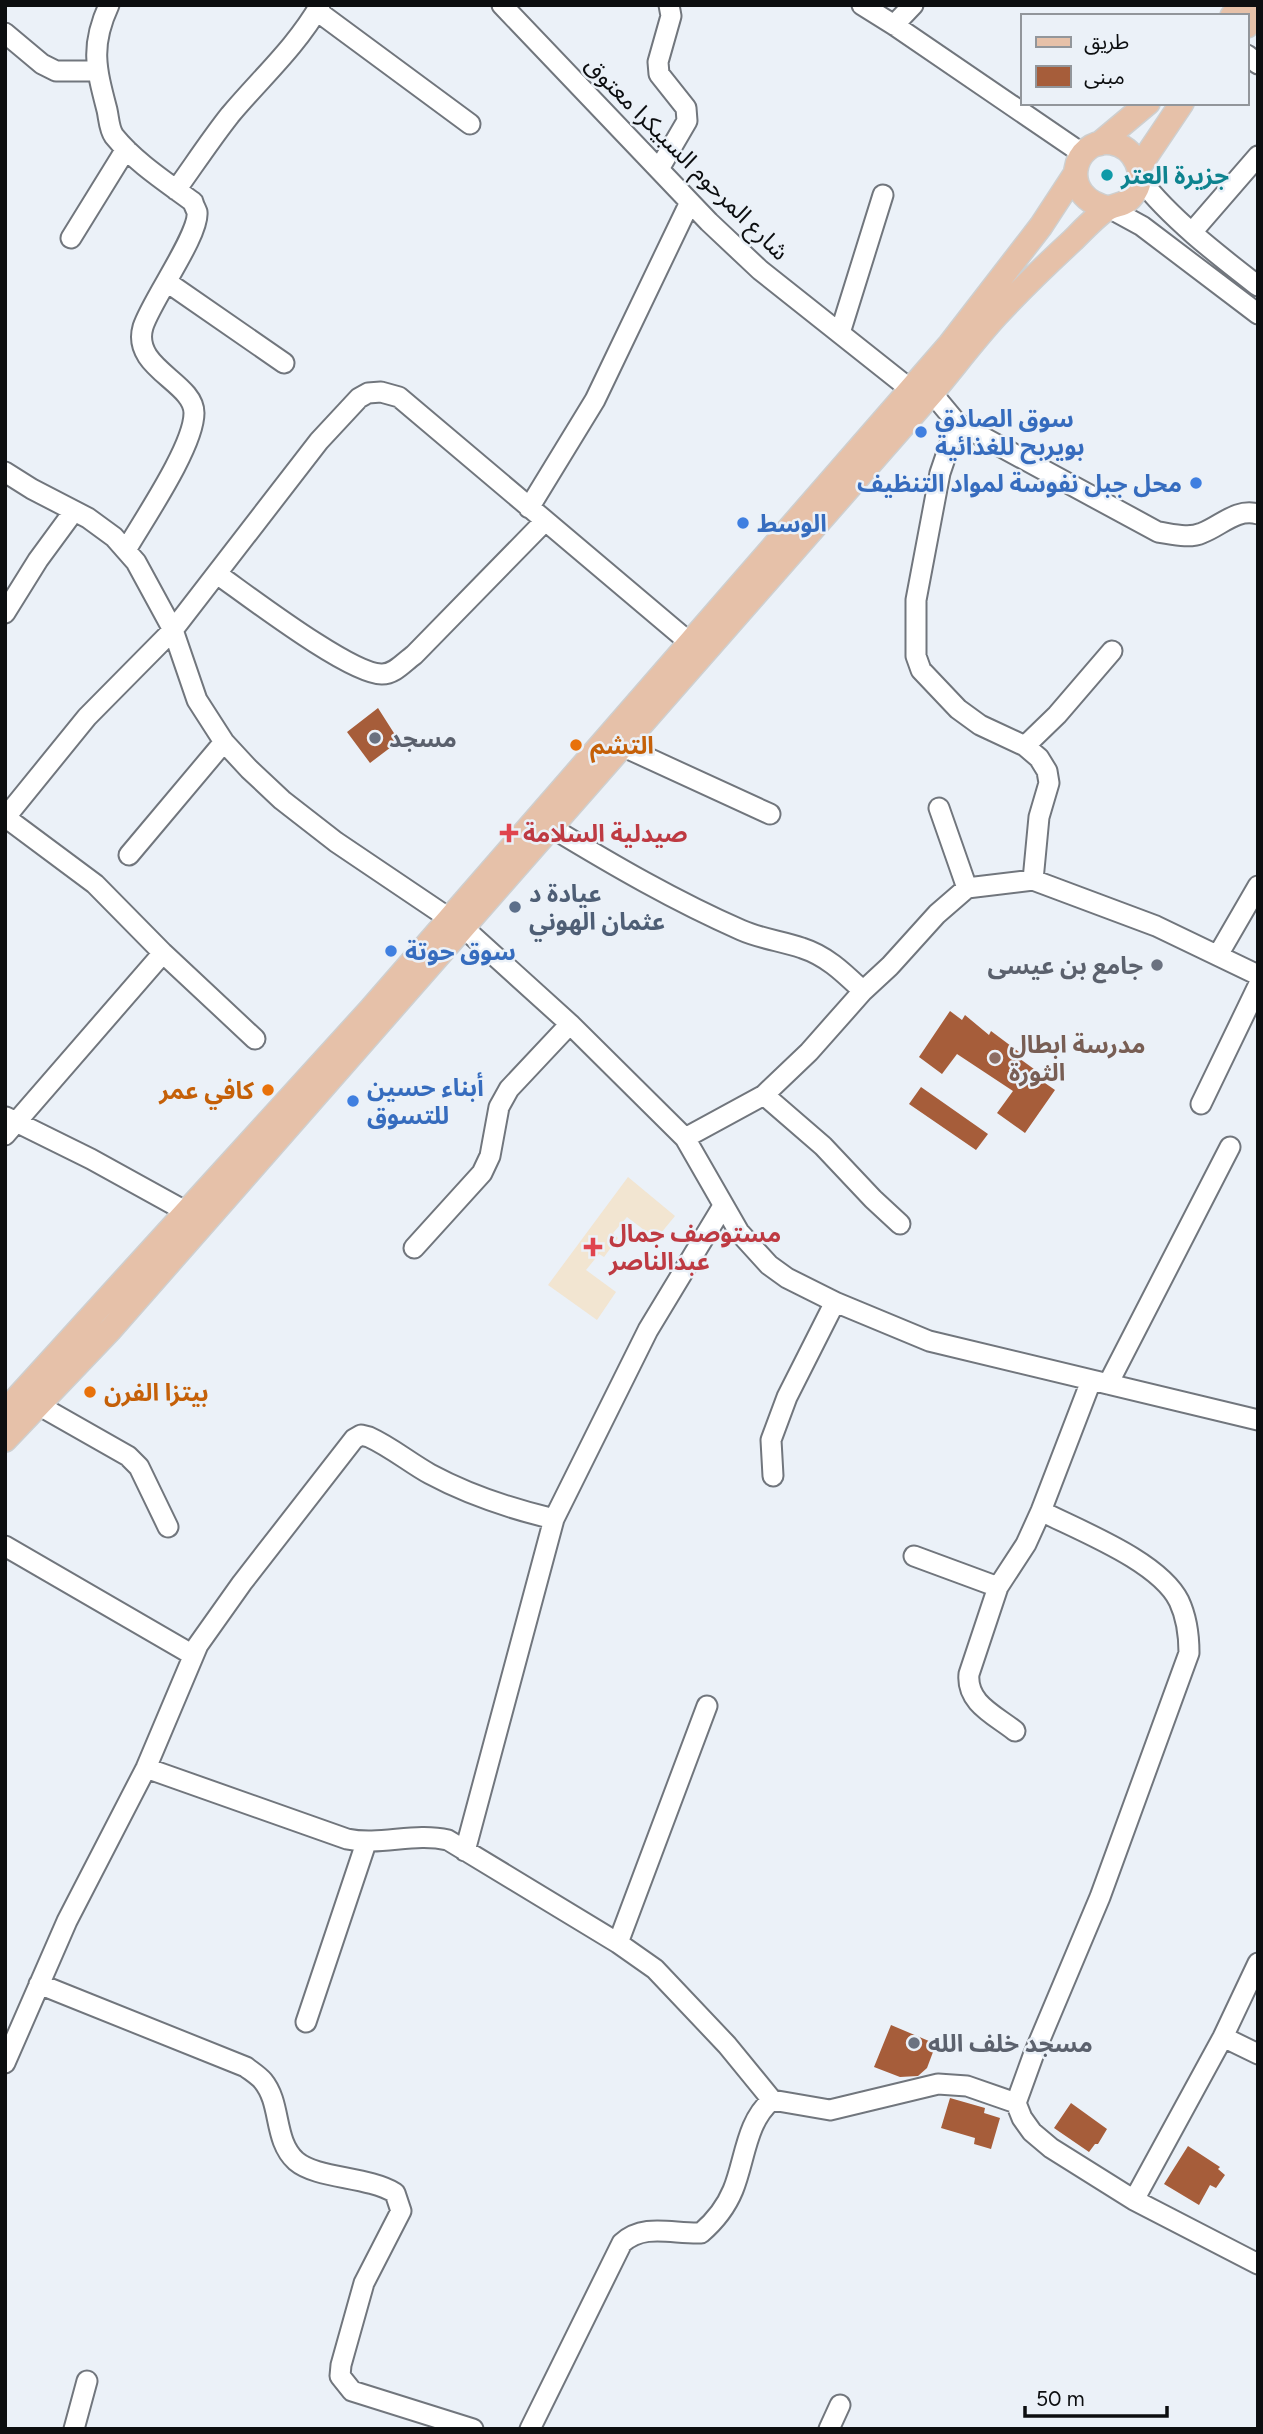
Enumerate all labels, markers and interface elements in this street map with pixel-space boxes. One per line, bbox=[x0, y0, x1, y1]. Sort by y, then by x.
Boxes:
legend bbox=[1021, 14, 1249, 105]
text: طريق bbox=[1084, 29, 1129, 55]
street label: شارع المرحوم السبيكرا معتوق bbox=[576, 50, 795, 269]
text: مبنى bbox=[1084, 64, 1125, 89]
place label: جزيرة العتر bbox=[1120, 161, 1229, 190]
marker: جزيرة العتر bbox=[1099, 167, 1115, 183]
place label: سوق الصادق بويربح للغذائية bbox=[935, 404, 1085, 465]
marker: سوق الصادق بويربح للغذائية bbox=[913, 424, 929, 440]
place label: محل جبل نفوسة لمواد التنظيف bbox=[857, 469, 1182, 498]
marker: محل جبل نفوسة لمواد التنظيف bbox=[1188, 475, 1204, 491]
place label: الوسط bbox=[757, 509, 827, 538]
marker: الوسط bbox=[735, 515, 751, 531]
place label: مسجد bbox=[389, 724, 457, 753]
marker: مسجد bbox=[367, 730, 383, 746]
place label: التشم bbox=[590, 731, 654, 763]
marker: التشم bbox=[568, 737, 584, 753]
place label: صيدلية السلامة bbox=[523, 819, 688, 848]
marker: صيدلية السلامة bbox=[501, 825, 517, 841]
place label: عيادة د عثمان الهوني bbox=[529, 879, 665, 941]
marker: عيادة د عثمان الهوني bbox=[507, 899, 523, 915]
place label: سوق حوتة bbox=[405, 937, 516, 966]
marker: سوق حوتة bbox=[383, 943, 399, 959]
place label: جامع بن عيسى bbox=[987, 951, 1143, 984]
marker: جامع بن عيسى bbox=[1149, 957, 1165, 973]
place label: مدرسة ابطال الثورة bbox=[1009, 1030, 1146, 1087]
marker: مدرسة ابطال الثورة bbox=[987, 1050, 1003, 1066]
place label: أبناء حسين للتسوق bbox=[367, 1072, 484, 1130]
place label: كافي عمر bbox=[158, 1076, 255, 1110]
marker: كافي عمر bbox=[260, 1082, 276, 1098]
marker: أبناء حسين للتسوق bbox=[345, 1093, 361, 1109]
place label: مستوصف جمال عبدالناصر bbox=[608, 1219, 781, 1276]
marker: مستوصف جمال عبدالناصر bbox=[583, 1237, 603, 1257]
place label: بيتزا الفرن bbox=[104, 1378, 209, 1407]
marker: بيتزا الفرن bbox=[82, 1384, 98, 1400]
place label: مسجد خلف الله bbox=[928, 2029, 1093, 2058]
marker: مسجد خلف الله bbox=[906, 2035, 922, 2051]
scale bar bbox=[1025, 2374, 1167, 2418]
text: 50 m bbox=[1036, 2386, 1085, 2411]

